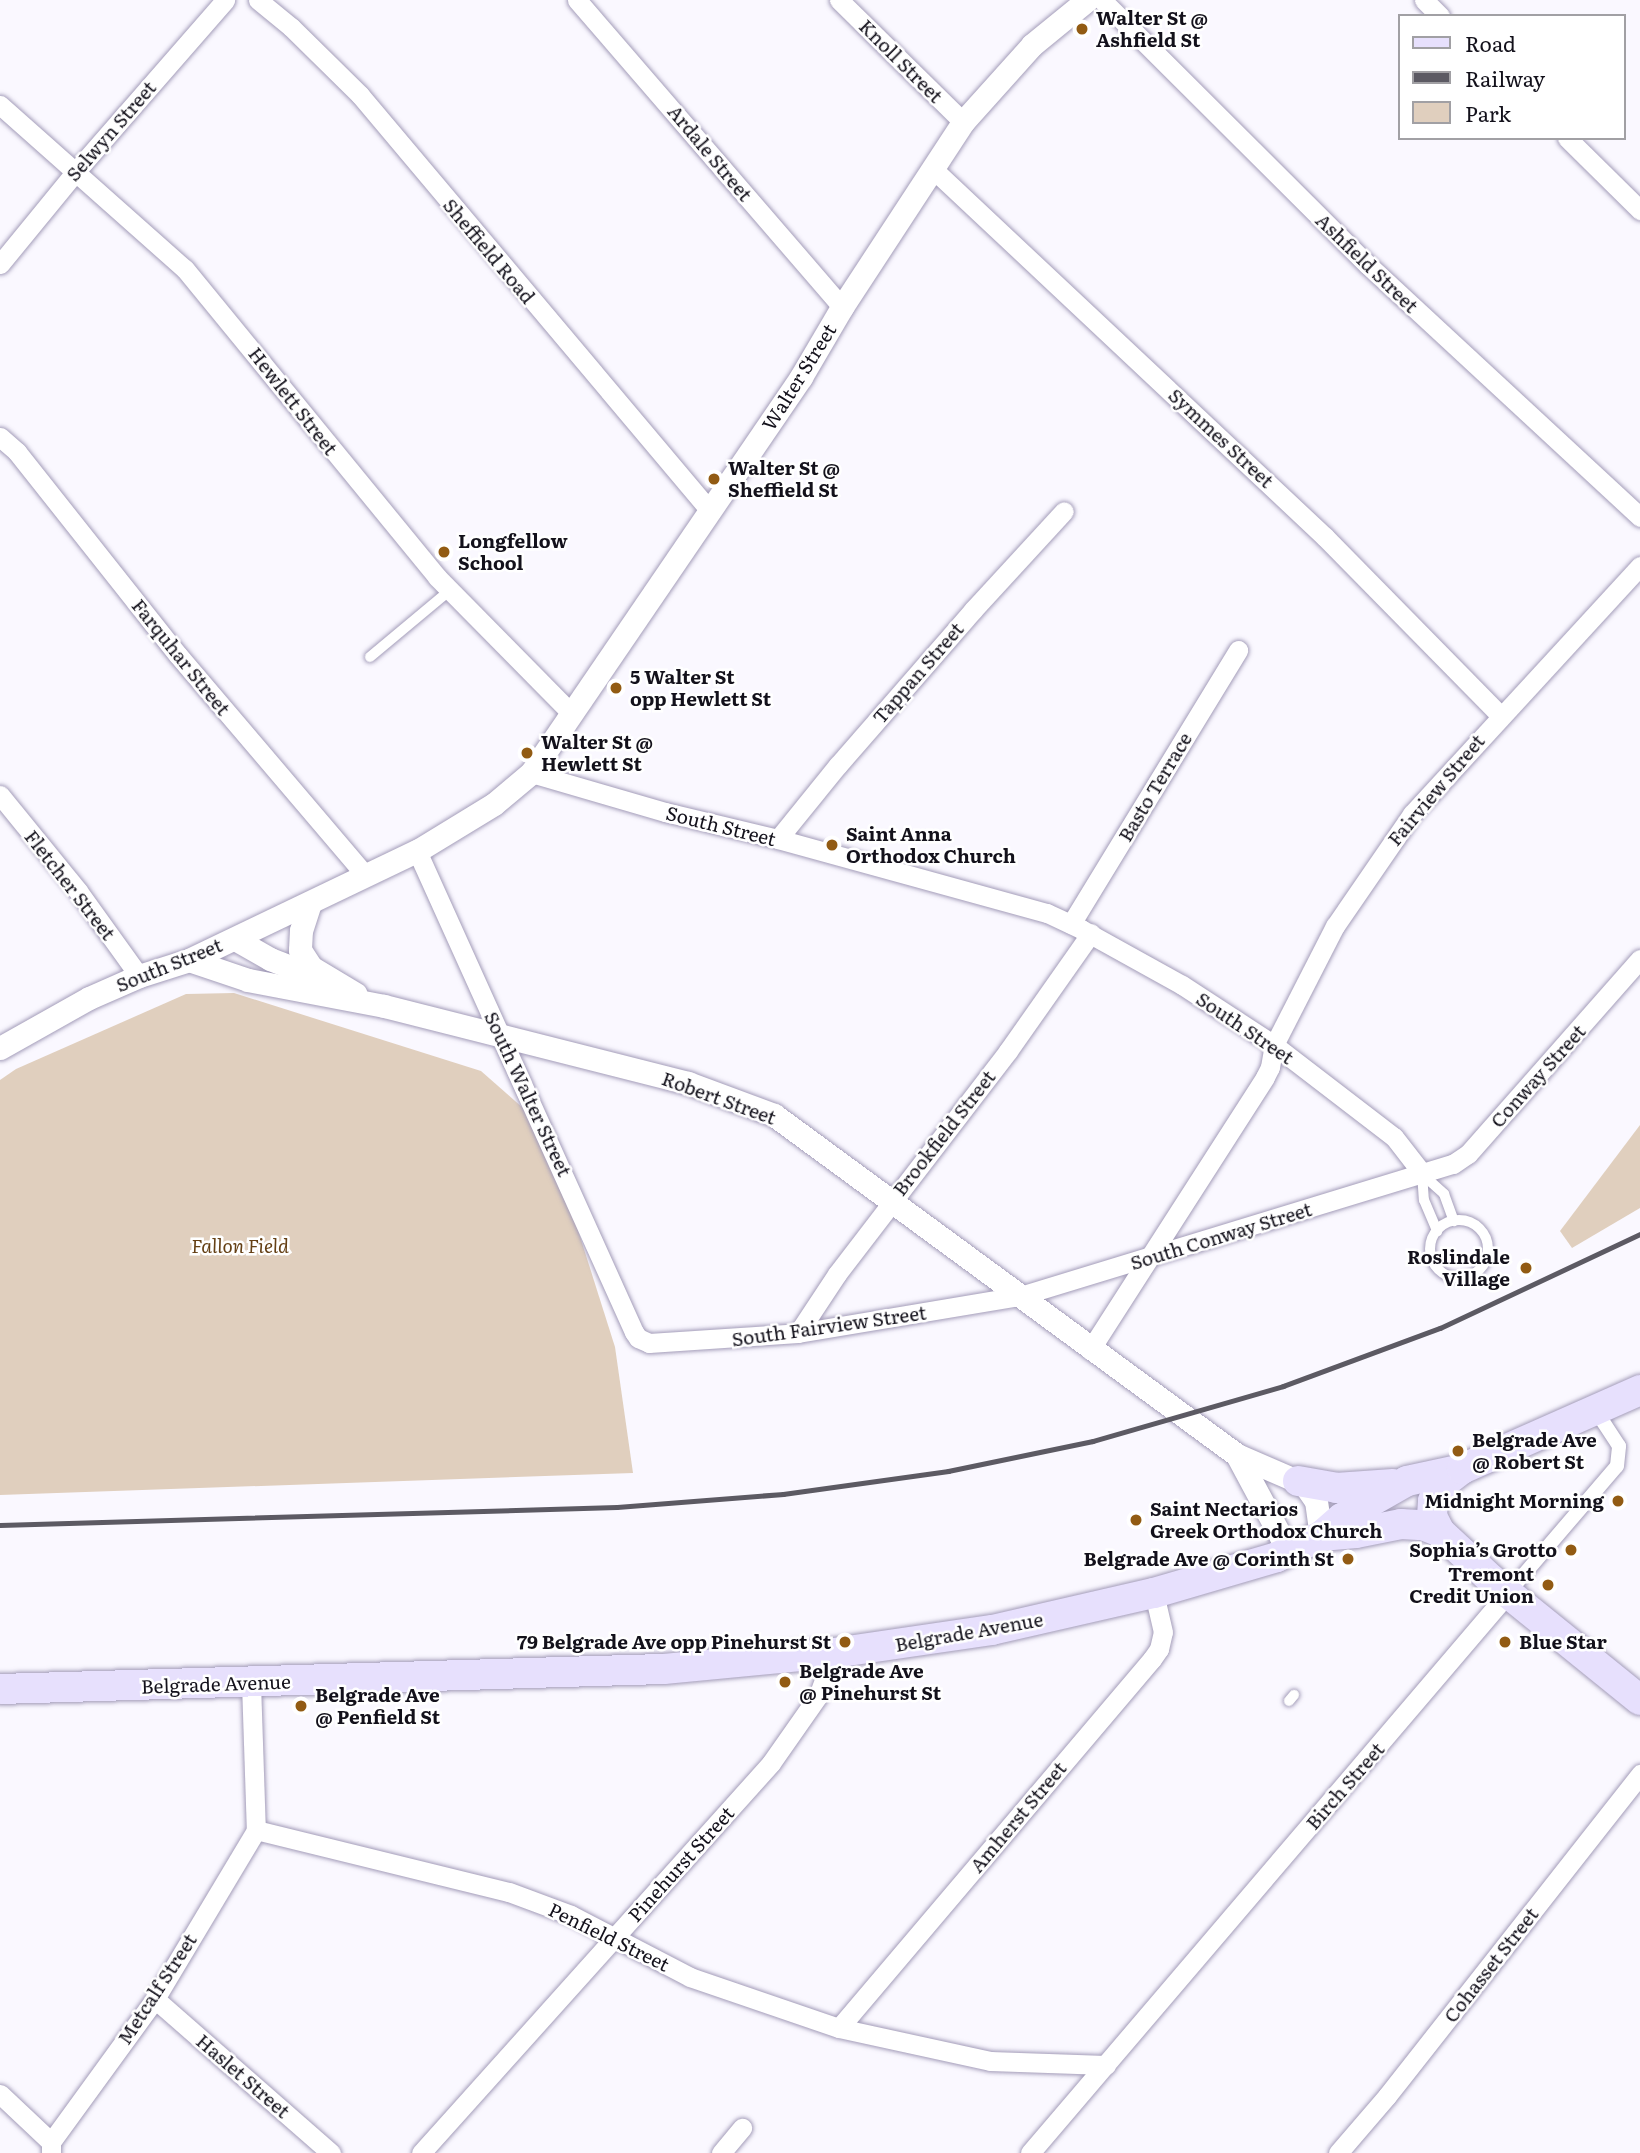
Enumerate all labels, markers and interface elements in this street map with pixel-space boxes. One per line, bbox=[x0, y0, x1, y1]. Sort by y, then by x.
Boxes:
place label: Walter St @ Ashfield St bbox=[1096, 7, 1208, 51]
legend bbox=[1398, 14, 1626, 140]
street label: Knoll Street bbox=[855, 15, 947, 107]
marker: Walter St @ Ashfield St bbox=[1074, 21, 1090, 37]
text: Road bbox=[1465, 27, 1516, 58]
text: Railway bbox=[1465, 62, 1545, 93]
street label: Selwyn Street bbox=[61, 76, 161, 186]
text: Park bbox=[1465, 97, 1511, 128]
street label: Ardale Street bbox=[663, 100, 757, 206]
street label: Sheffield Road bbox=[439, 194, 539, 308]
street label: Ashfield Street bbox=[1311, 209, 1423, 317]
street label: Walter Street bbox=[757, 320, 841, 434]
street label: Hewlett Street bbox=[244, 343, 342, 459]
street label: Symmes Street bbox=[1164, 384, 1278, 492]
place label: Walter St @ Sheffield St bbox=[728, 457, 840, 501]
marker: Walter St @ Sheffield St bbox=[706, 471, 722, 487]
place label: Longfellow School bbox=[458, 530, 568, 574]
marker: Longfellow School bbox=[436, 544, 452, 560]
street label: Farquhar Street bbox=[127, 594, 235, 720]
street label: Tappan Street bbox=[868, 618, 968, 728]
place label: 5 Walter St opp Hewlett St bbox=[630, 666, 771, 710]
marker: 5 Walter St opp Hewlett St bbox=[608, 680, 624, 696]
street label: Basto Terrace bbox=[1113, 728, 1197, 846]
street label: Fairview Street bbox=[1383, 730, 1489, 850]
place label: Walter St @ Hewlett St bbox=[541, 731, 653, 775]
marker: Walter St @ Hewlett St bbox=[519, 745, 535, 761]
street label: South Street bbox=[664, 801, 778, 851]
place label: Saint Anna Orthodox Church bbox=[846, 823, 1016, 867]
street label: Fletcher Street bbox=[20, 825, 120, 945]
marker: Saint Anna Orthodox Church bbox=[824, 837, 840, 853]
street label: South Street bbox=[113, 933, 225, 997]
street label: South Street bbox=[1192, 987, 1298, 1069]
street label: South Walter Street bbox=[480, 1008, 576, 1180]
street label: Conway Street bbox=[1486, 1020, 1590, 1132]
street label: Brookfield Street bbox=[888, 1066, 1000, 1200]
street label: Robert Street bbox=[659, 1067, 779, 1129]
street label: South Conway Street bbox=[1128, 1198, 1314, 1274]
park label: Fallon Field bbox=[191, 1235, 289, 1257]
place label: Roslindale Village bbox=[1407, 1246, 1510, 1290]
marker: Roslindale Village bbox=[1516, 1258, 1536, 1278]
street label: South Fairview Street bbox=[730, 1301, 928, 1351]
place label: Belgrade Ave @ Robert St bbox=[1472, 1429, 1597, 1473]
marker: Belgrade Ave @ Robert St bbox=[1450, 1443, 1466, 1459]
place label: Midnight Morning bbox=[1424, 1490, 1604, 1512]
marker: Midnight Morning bbox=[1610, 1493, 1626, 1509]
place label: Saint Nectarios Greek Orthodox Church bbox=[1150, 1498, 1382, 1542]
marker: Saint Nectarios Greek Orthodox Church bbox=[1128, 1512, 1144, 1528]
place label: Sophia’s Grotto bbox=[1409, 1539, 1557, 1561]
marker: Sophia’s Grotto bbox=[1563, 1542, 1579, 1558]
place label: Belgrade Ave @ Corinth St bbox=[1084, 1548, 1334, 1570]
marker: Belgrade Ave @ Corinth St bbox=[1340, 1551, 1356, 1567]
place label: Tremont Credit Union bbox=[1409, 1563, 1534, 1607]
marker: Tremont Credit Union bbox=[1540, 1577, 1556, 1593]
street label: Belgrade Avenue bbox=[893, 1608, 1045, 1656]
place label: 79 Belgrade Ave opp Pinehurst St bbox=[517, 1631, 831, 1653]
place label: Blue Star bbox=[1519, 1631, 1607, 1653]
marker: 79 Belgrade Ave opp Pinehurst St bbox=[837, 1634, 853, 1650]
marker: Blue Star bbox=[1497, 1634, 1513, 1650]
place label: Belgrade Ave @ Pinehurst St bbox=[799, 1660, 941, 1704]
street label: Belgrade Avenue bbox=[141, 1670, 291, 1698]
marker: Belgrade Ave @ Pinehurst St bbox=[777, 1674, 793, 1690]
place label: Belgrade Ave @ Penfield St bbox=[315, 1684, 440, 1728]
marker: Belgrade Ave @ Penfield St bbox=[293, 1698, 309, 1714]
street label: Birch Street bbox=[1301, 1738, 1389, 1834]
street label: Amherst Street bbox=[965, 1757, 1071, 1877]
street label: Pinehurst Street bbox=[623, 1802, 739, 1926]
street label: Penfield Street bbox=[545, 1898, 673, 1976]
street label: Cohasset Street bbox=[1439, 1903, 1543, 2027]
street label: Metcalf Street bbox=[113, 1929, 201, 2049]
street label: Haslet Street bbox=[192, 2029, 294, 2123]

